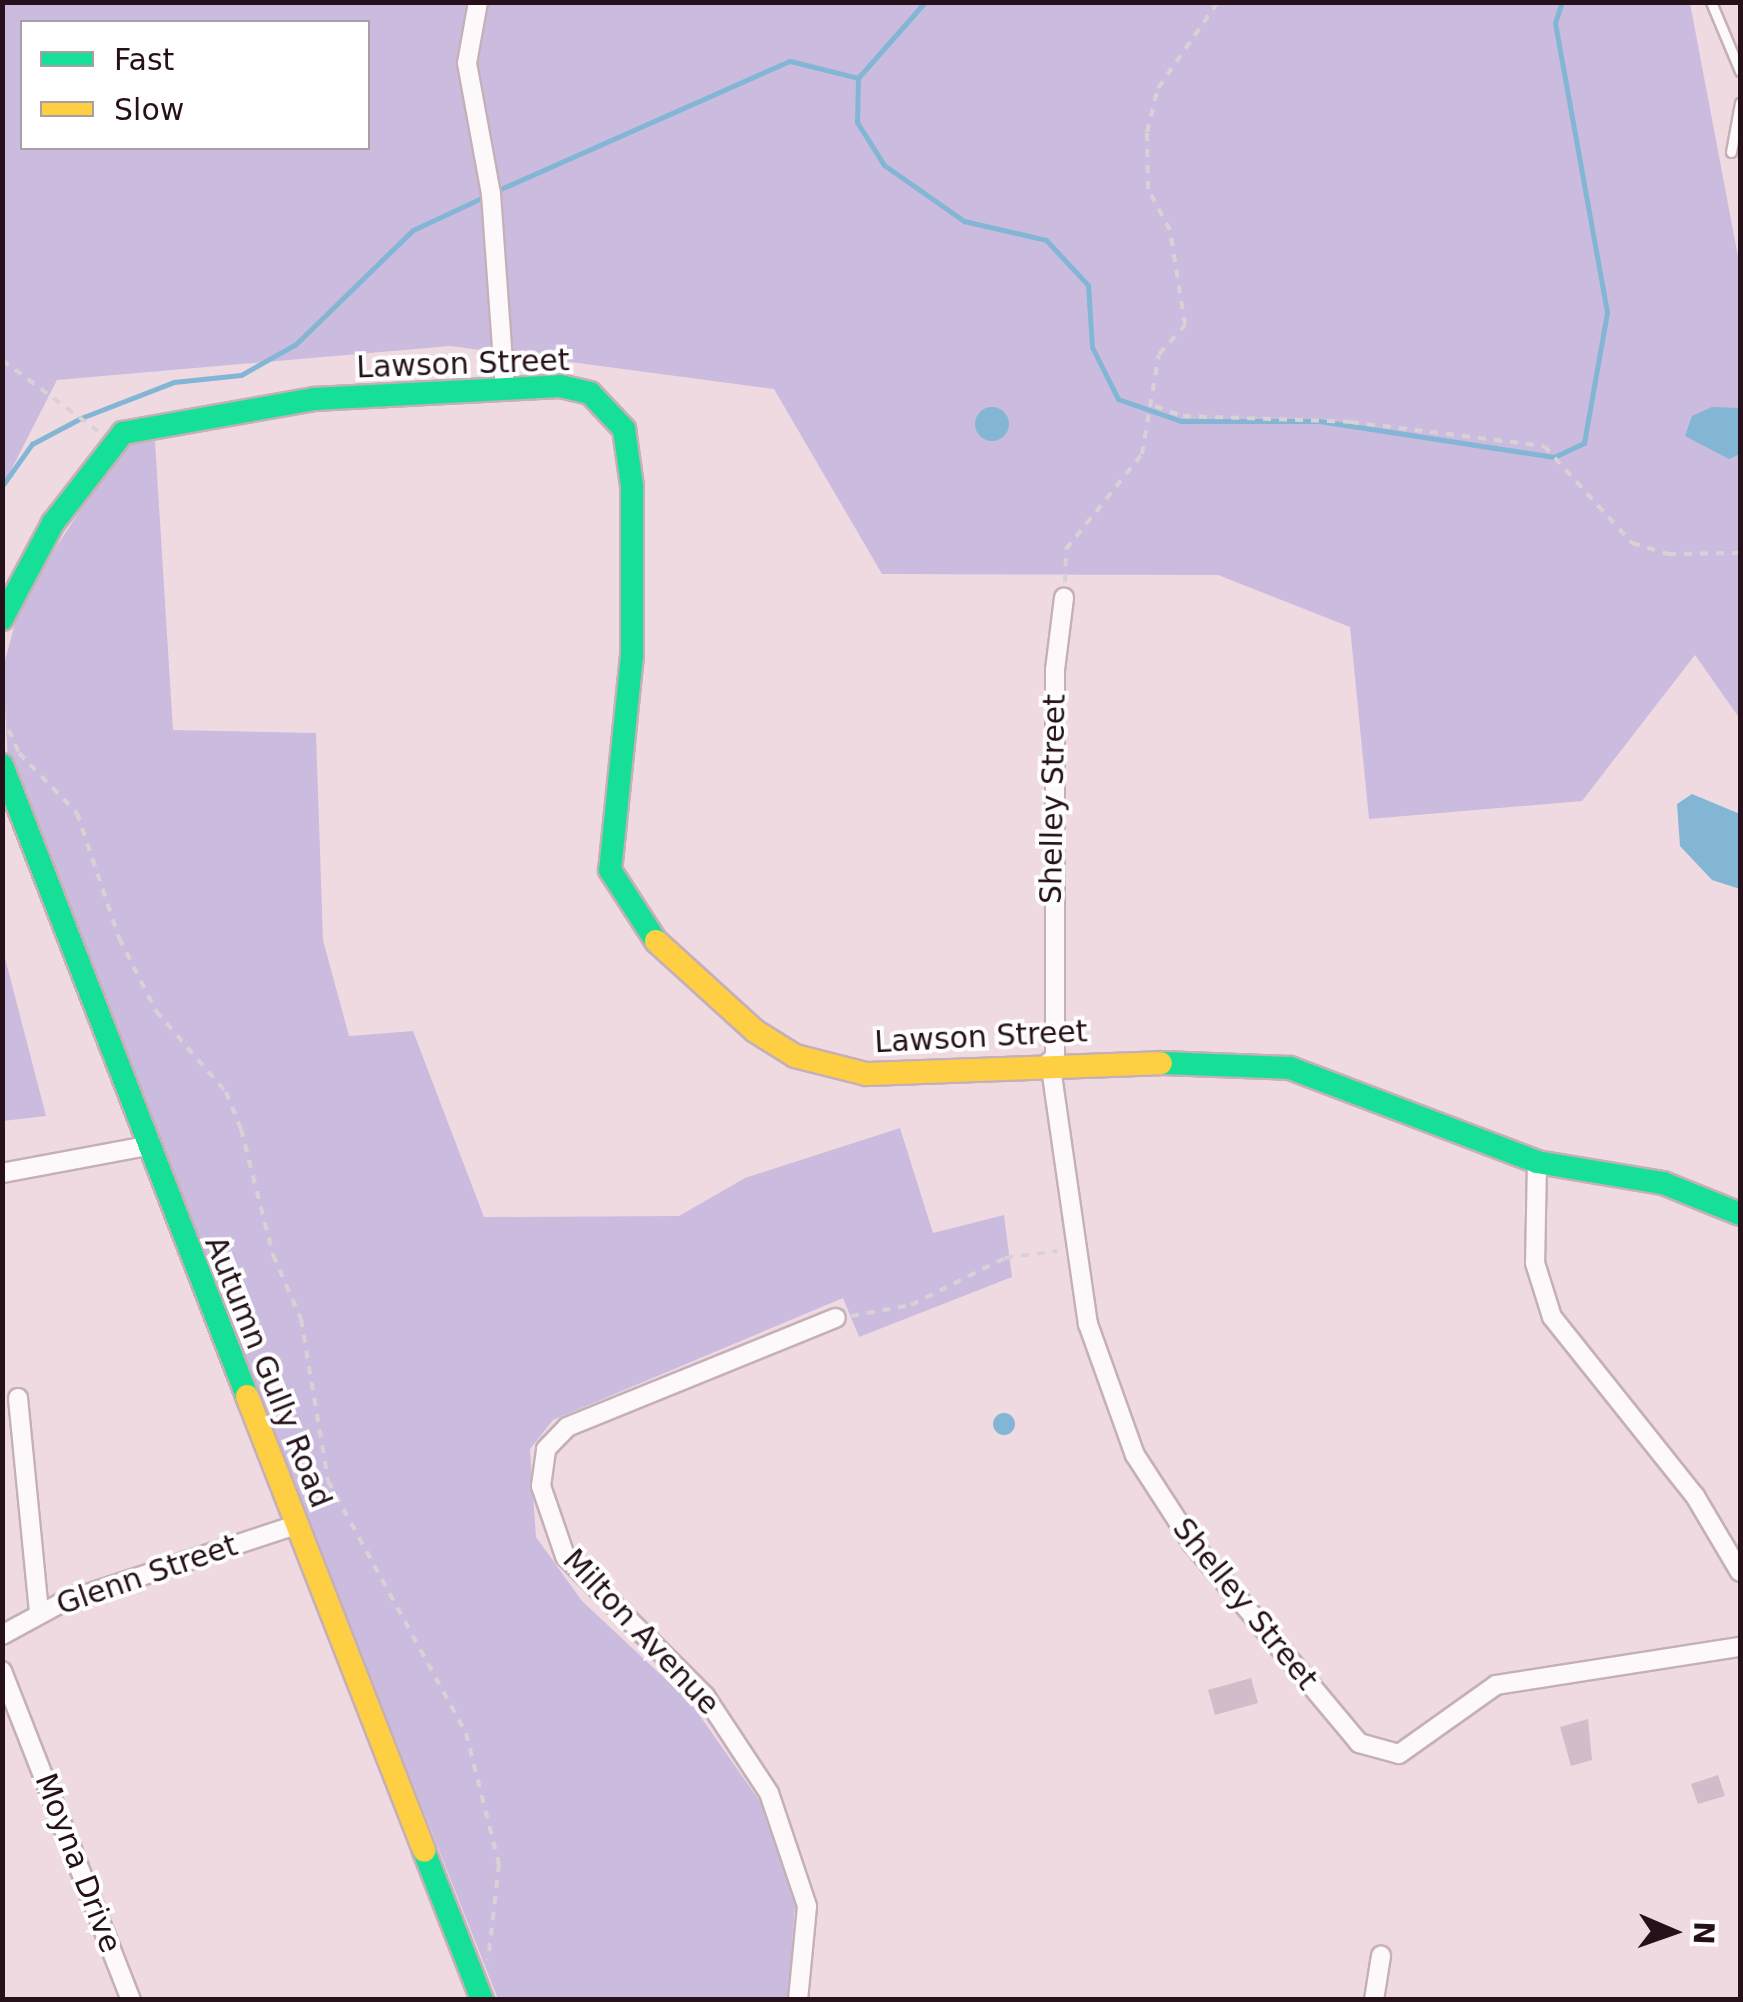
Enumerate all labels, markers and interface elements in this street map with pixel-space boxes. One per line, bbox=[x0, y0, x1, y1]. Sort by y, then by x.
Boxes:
legend bbox=[20, 20, 370, 150]
text: Fast bbox=[114, 42, 174, 77]
text: Slow bbox=[114, 92, 184, 127]
street label: Lawson Street bbox=[356, 342, 570, 386]
street label: Shelley Street bbox=[1033, 694, 1073, 904]
street label: Lawson Street bbox=[874, 1013, 1088, 1061]
street label: Autumn Gully Road bbox=[197, 1231, 339, 1513]
street label: Shelley Street bbox=[1165, 1511, 1325, 1697]
street label: Glenn Street bbox=[52, 1527, 242, 1623]
street label: Milton Avenue bbox=[555, 1542, 727, 1722]
street label: Moyna Drive bbox=[27, 1768, 129, 1958]
north arrow bbox=[1623, 1882, 1723, 1982]
text: N bbox=[1687, 1921, 1720, 1945]

